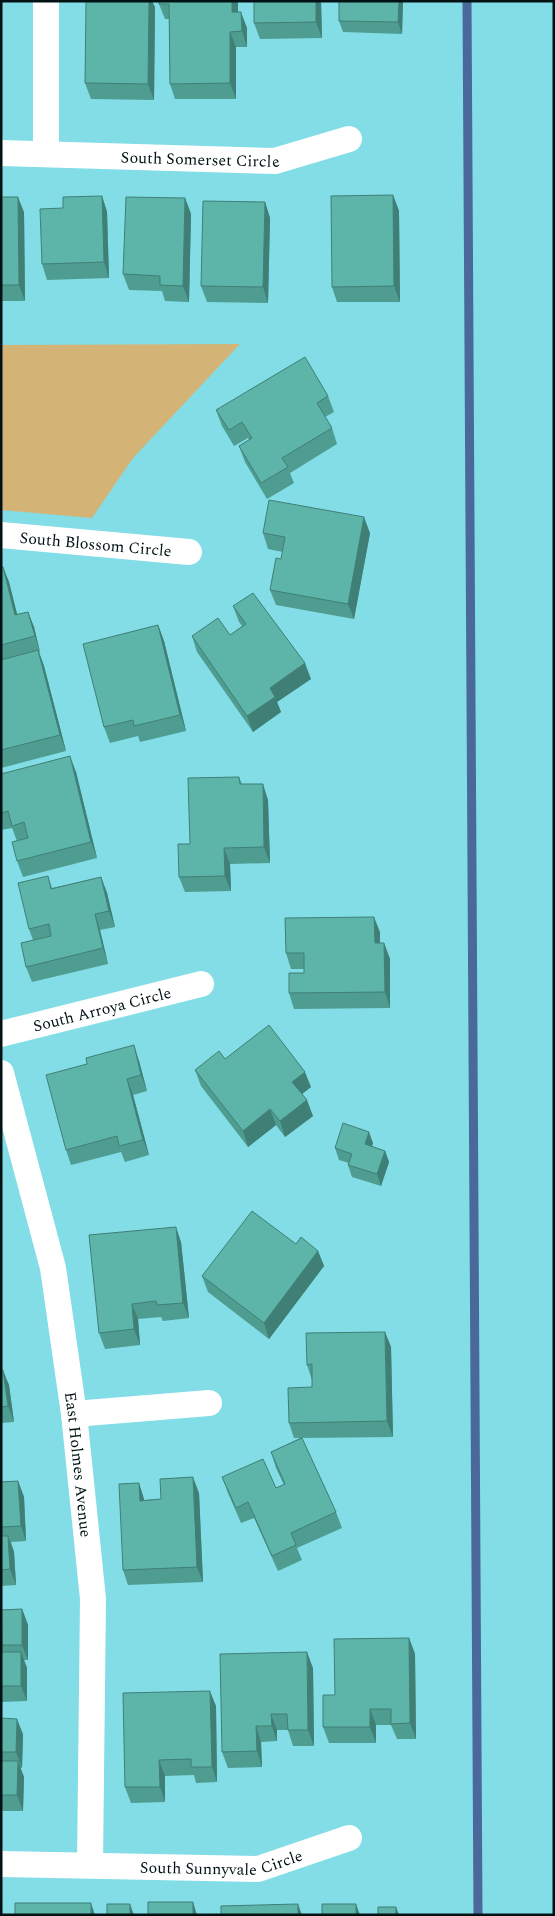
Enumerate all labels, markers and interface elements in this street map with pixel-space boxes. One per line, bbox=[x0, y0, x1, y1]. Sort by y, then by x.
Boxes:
street label: South Somerset Circle bbox=[120, 146, 283, 175]
street label: South Blossom Circle bbox=[19, 526, 173, 563]
street label: South Arroya Circle bbox=[31, 981, 174, 1039]
street label: East Holmes Avenue bbox=[58, 1390, 98, 1539]
street label: South Sunnyvale Circle bbox=[140, 1844, 306, 1882]

